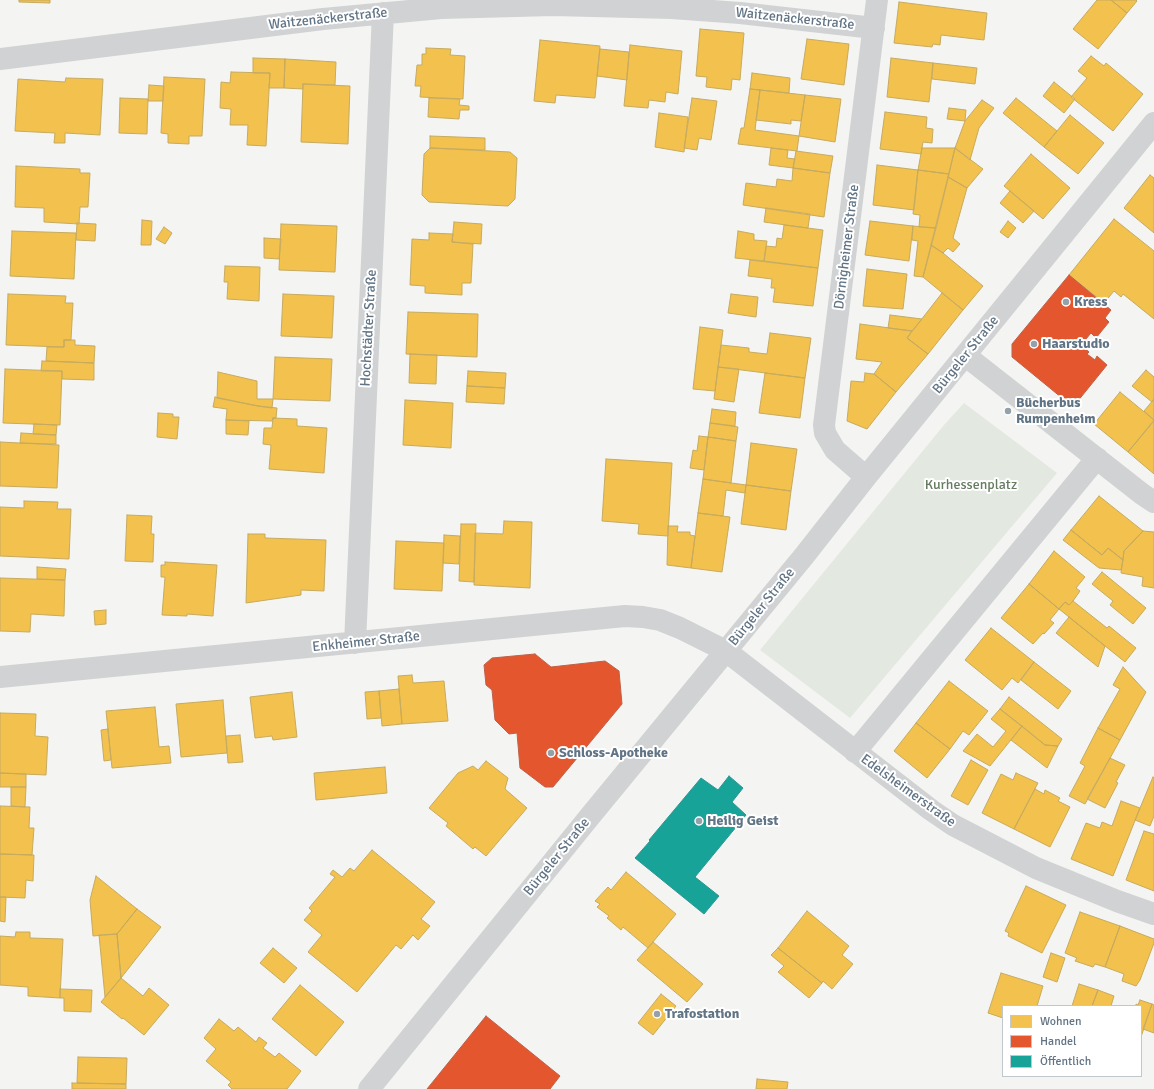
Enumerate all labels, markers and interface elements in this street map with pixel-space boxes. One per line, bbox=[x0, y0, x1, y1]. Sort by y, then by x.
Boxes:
street label: Waitzenäckerstraße bbox=[268, 4, 388, 34]
street label: Waitzenäckerstraße bbox=[735, 4, 855, 34]
street label: Dörnigheimer Straße bbox=[831, 184, 863, 310]
street label: Hochstädter Straße bbox=[358, 269, 380, 387]
place label: Kress bbox=[1074, 294, 1107, 310]
marker: Kress bbox=[1061, 297, 1071, 307]
street label: Bürgeler Straße bbox=[929, 313, 1003, 397]
place label: Haarstudio bbox=[1042, 336, 1110, 352]
marker: Haarstudio bbox=[1029, 339, 1039, 349]
place label: Bücherbus Rumpenheim bbox=[1016, 395, 1096, 428]
marker: Bücherbus Rumpenheim bbox=[1003, 406, 1013, 416]
park label: Kurhessenplatz bbox=[925, 477, 1017, 493]
street label: Bürgeler Straße bbox=[725, 565, 799, 649]
street label: Enkheimer Straße bbox=[311, 628, 421, 656]
place label: Schloss-Apotheke bbox=[559, 745, 668, 761]
marker: Schloss-Apotheke bbox=[546, 748, 556, 758]
street label: Edelsheimerstraße bbox=[857, 751, 959, 831]
place label: Heilig Geist bbox=[707, 813, 778, 829]
street label: Bürgeler Straße bbox=[520, 815, 594, 899]
marker: Heilig Geist bbox=[694, 816, 704, 826]
legend bbox=[1002, 1005, 1142, 1077]
place label: Trafostation bbox=[665, 1006, 739, 1022]
marker: Trafostation bbox=[652, 1009, 662, 1019]
text: Wohnen bbox=[1040, 1014, 1082, 1029]
text: Handel bbox=[1040, 1034, 1077, 1049]
text: Öffentlich bbox=[1040, 1054, 1091, 1069]

